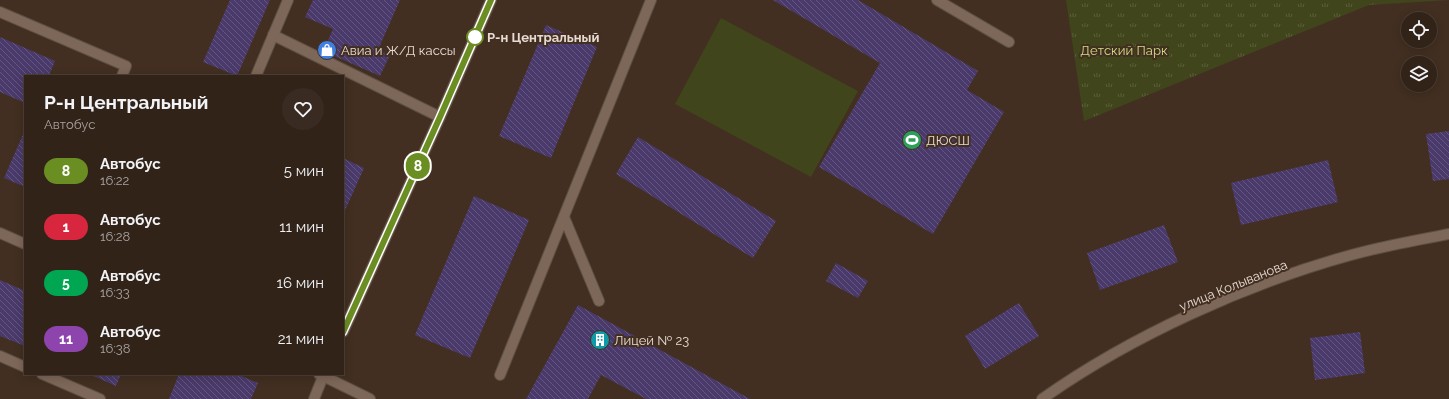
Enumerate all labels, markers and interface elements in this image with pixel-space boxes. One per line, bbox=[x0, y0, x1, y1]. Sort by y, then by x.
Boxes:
map controls bbox=[1401, 12, 1437, 92]
button: locate bbox=[1401, 12, 1437, 48]
marker: Р-н Центральный bbox=[466, 28, 484, 46]
place label: Р-н Центральный bbox=[487, 30, 599, 45]
shop icon: Авиа и Ж/Д кассы bbox=[316, 39, 338, 61]
place label: Авиа и Ж/Д кассы bbox=[341, 43, 456, 58]
park label: Детский Парк bbox=[1080, 43, 1168, 58]
button: layers bbox=[1401, 56, 1437, 92]
button: heart bbox=[282, 88, 324, 130]
text: Р-н Центральный bbox=[44, 91, 208, 113]
text: Автобус bbox=[44, 117, 95, 132]
sports icon: ДЮСШ bbox=[901, 129, 923, 151]
place label: ДЮСШ bbox=[926, 133, 970, 148]
line badge: 8 bbox=[405, 153, 431, 179]
text: Автобус bbox=[100, 155, 161, 173]
text: 8 bbox=[414, 158, 422, 174]
text: 5 мин bbox=[284, 162, 324, 180]
text: 8 bbox=[62, 163, 70, 179]
text: 16:22 bbox=[100, 173, 129, 188]
text: Автобус bbox=[100, 211, 161, 229]
text: 11 мин bbox=[279, 218, 324, 236]
text: 1 bbox=[63, 219, 69, 235]
text: 16:28 bbox=[100, 229, 130, 244]
street label: улица Колыванова bbox=[1177, 257, 1289, 314]
text: Автобус bbox=[100, 267, 161, 285]
text: 16 мин bbox=[277, 274, 324, 292]
text: 5 bbox=[62, 275, 70, 291]
text: 16:33 bbox=[100, 285, 130, 300]
text: Автобус bbox=[100, 323, 161, 341]
building icon: Лицей № 23 bbox=[589, 329, 611, 351]
text: 21 мин bbox=[278, 330, 324, 348]
text: 11 bbox=[59, 331, 73, 347]
place label: Лицей № 23 bbox=[614, 333, 689, 348]
text: 16:38 bbox=[100, 341, 131, 356]

